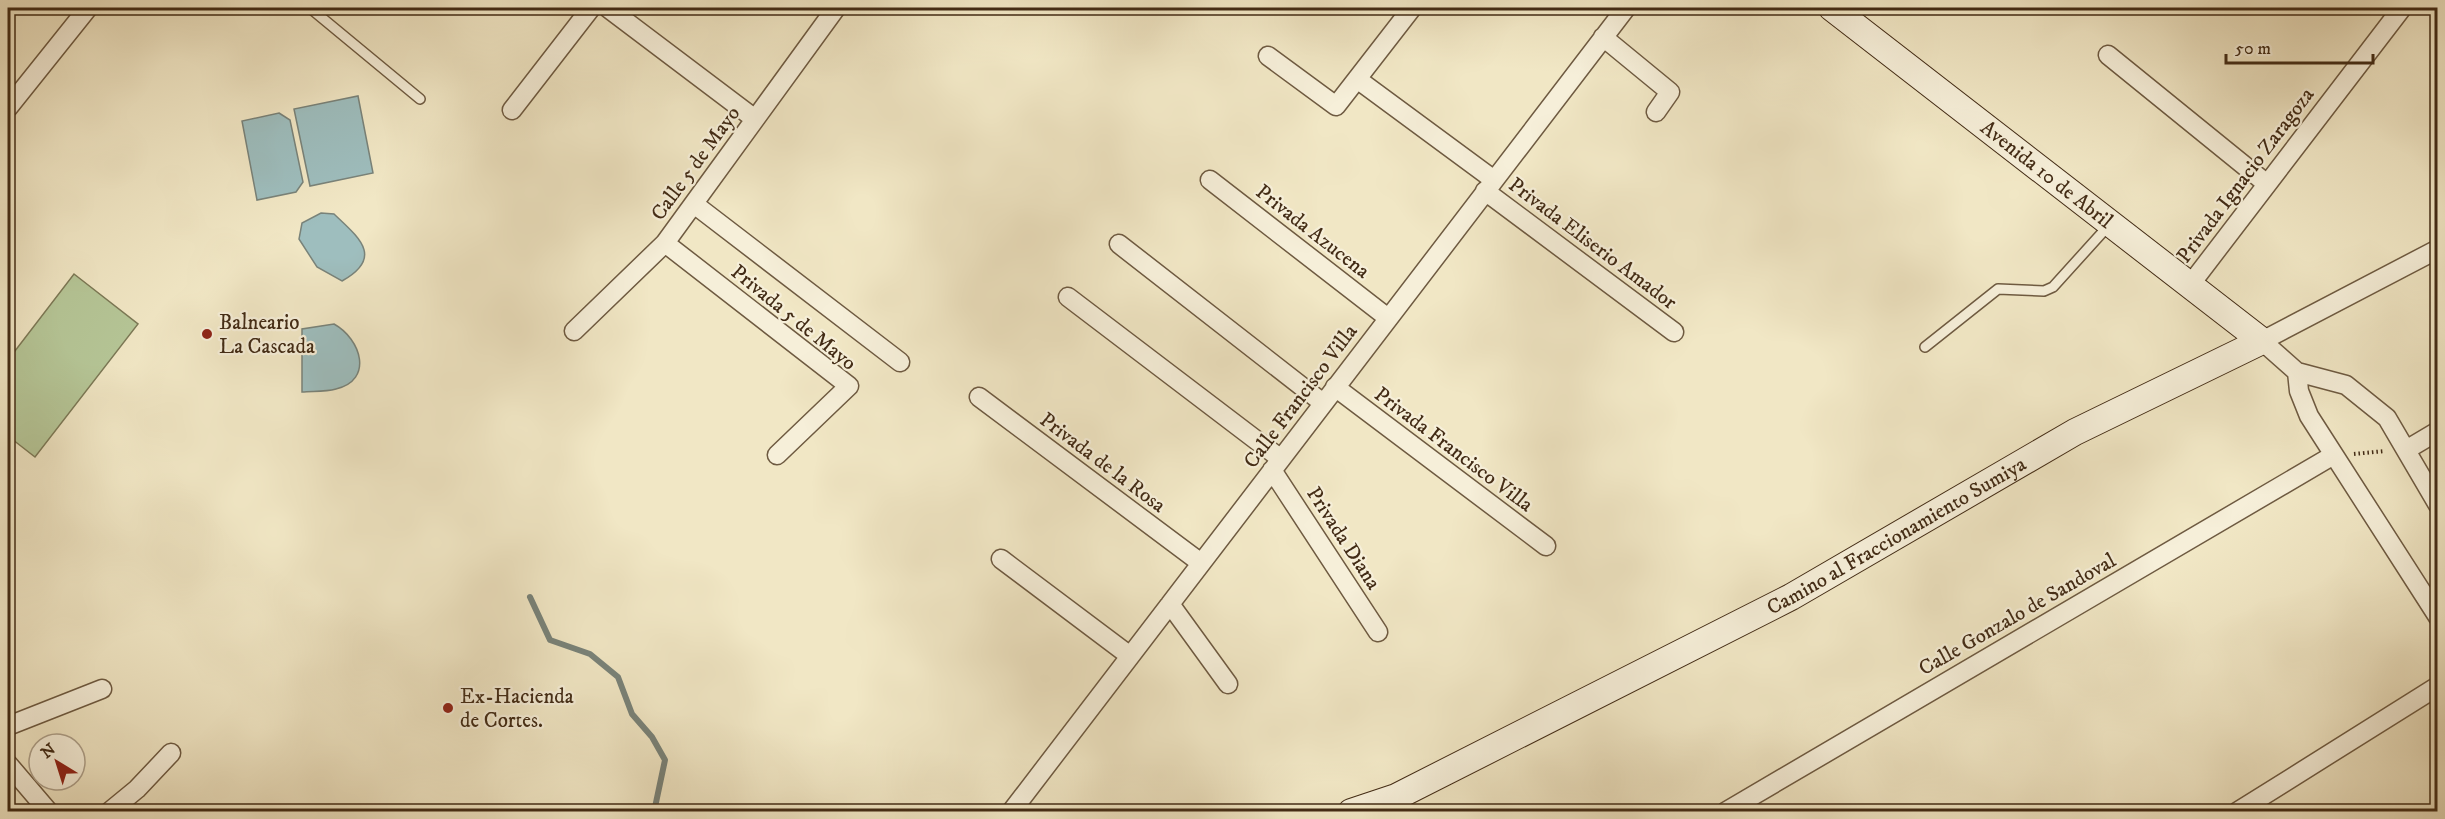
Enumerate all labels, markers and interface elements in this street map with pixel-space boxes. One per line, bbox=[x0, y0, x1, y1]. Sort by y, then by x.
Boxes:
scale bar bbox=[2226, 27, 2373, 65]
text: 50 m bbox=[2235, 38, 2271, 60]
street label: Privada Ignacio Zaragoza bbox=[2171, 83, 2320, 268]
street label: Calle 5 de Mayo bbox=[646, 101, 746, 226]
street label: Avenida 10 de Abril bbox=[1975, 115, 2118, 235]
street label: Privada Eliserio Amador bbox=[1503, 172, 1682, 316]
street label: Privada Azucena bbox=[1250, 179, 1375, 284]
street label: Privada 5 de Mayo bbox=[725, 259, 861, 376]
place label: Balneario La Cascada bbox=[219, 310, 315, 360]
street label: Calle Francisco Villa bbox=[1238, 319, 1363, 474]
marker: Balneario La Cascada bbox=[200, 327, 214, 341]
street label: Privada Francisco Villa bbox=[1369, 382, 1538, 518]
street label: Privada de la Rosa bbox=[1034, 407, 1171, 519]
street label: Camino al Fraccionamiento Sumiya bbox=[1763, 451, 2031, 621]
street label: Privada Diana bbox=[1300, 482, 1386, 595]
street label: Calle Gonzalo de Sandoval bbox=[1914, 547, 2121, 682]
place label: Ex-Hacienda de Cortes. bbox=[460, 684, 574, 734]
marker: Ex-Hacienda de Cortes. bbox=[441, 701, 455, 715]
north arrow bbox=[27, 732, 87, 792]
text: N bbox=[37, 739, 60, 763]

